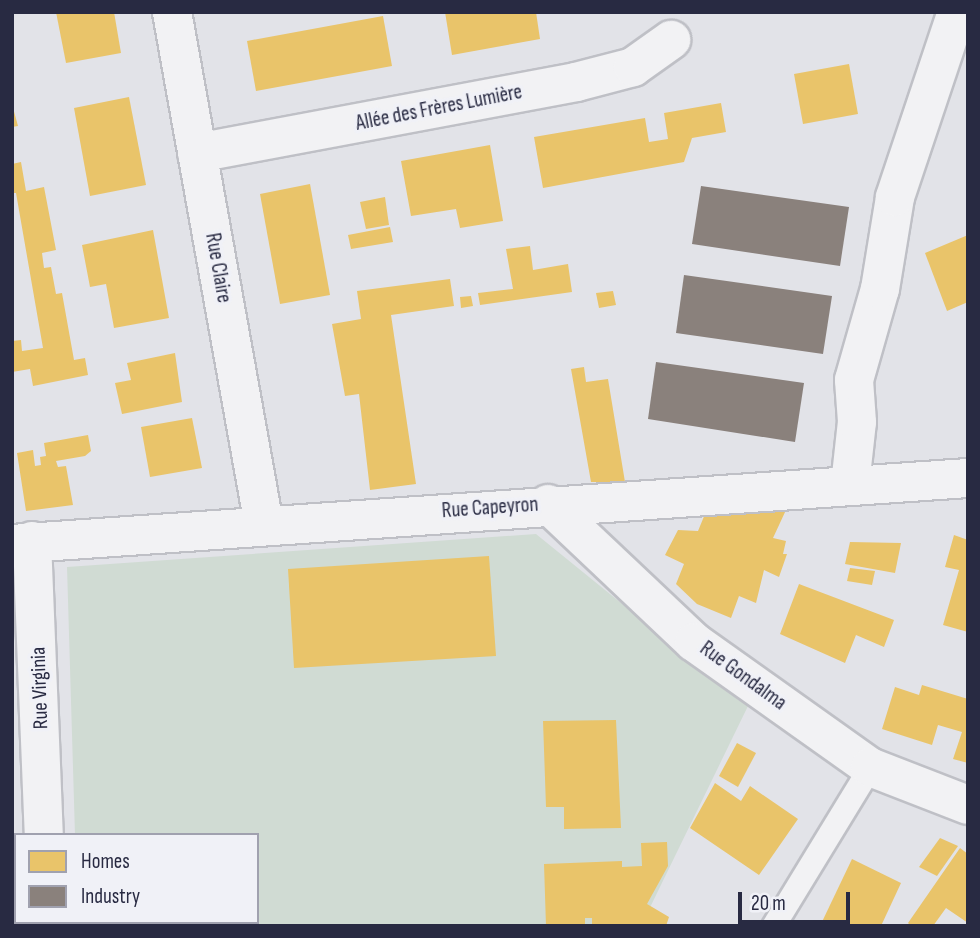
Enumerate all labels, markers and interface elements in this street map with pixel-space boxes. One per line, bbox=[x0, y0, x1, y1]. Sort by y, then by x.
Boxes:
street label: Allée des Frères Lumière bbox=[354, 80, 524, 136]
street label: Rue Claire bbox=[199, 231, 237, 305]
street label: Rue Capeyron bbox=[441, 492, 539, 524]
street label: Rue Gondalma bbox=[695, 636, 791, 716]
street label: Rue Virginia bbox=[26, 646, 54, 730]
legend bbox=[14, 833, 259, 924]
text: Homes bbox=[81, 849, 130, 874]
scale bar bbox=[742, 878, 854, 922]
text: Industry bbox=[81, 884, 140, 909]
text: 20 m bbox=[751, 891, 786, 916]

